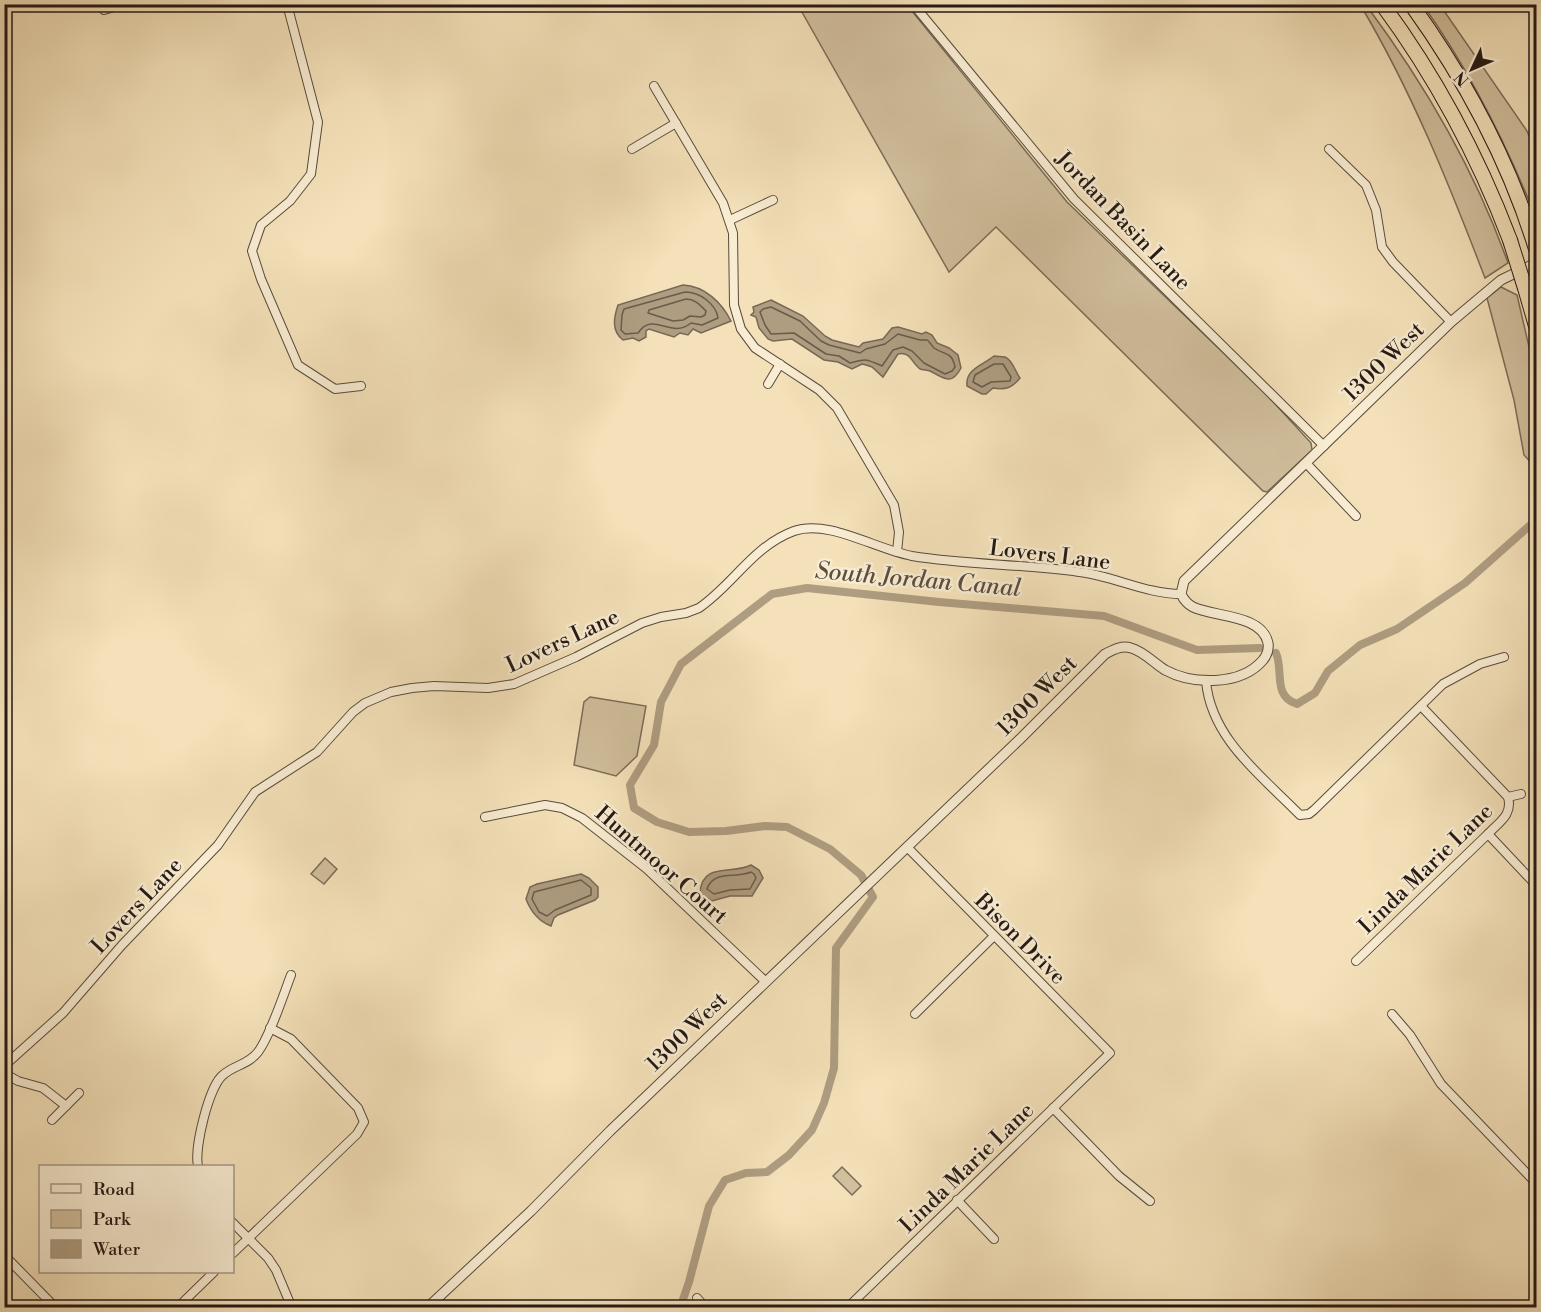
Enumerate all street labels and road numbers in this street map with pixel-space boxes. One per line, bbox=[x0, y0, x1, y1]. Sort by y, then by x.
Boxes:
street label: Jordan Basin Lane bbox=[1049, 145, 1196, 296]
street label: 1300 West bbox=[1338, 317, 1430, 407]
street label: Lovers Lane bbox=[988, 535, 1112, 576]
street label: Lovers Lane bbox=[502, 603, 624, 679]
street label: 1300 West bbox=[991, 650, 1083, 742]
street label: Linda Marie Lane bbox=[1353, 798, 1499, 940]
street label: Huntmoor Court bbox=[589, 800, 733, 930]
street label: Lovers Lane bbox=[86, 852, 189, 960]
street label: Bison Drive bbox=[968, 887, 1071, 990]
street label: 1300 West bbox=[641, 987, 733, 1077]
street label: Linda Marie Lane bbox=[894, 1097, 1040, 1239]

